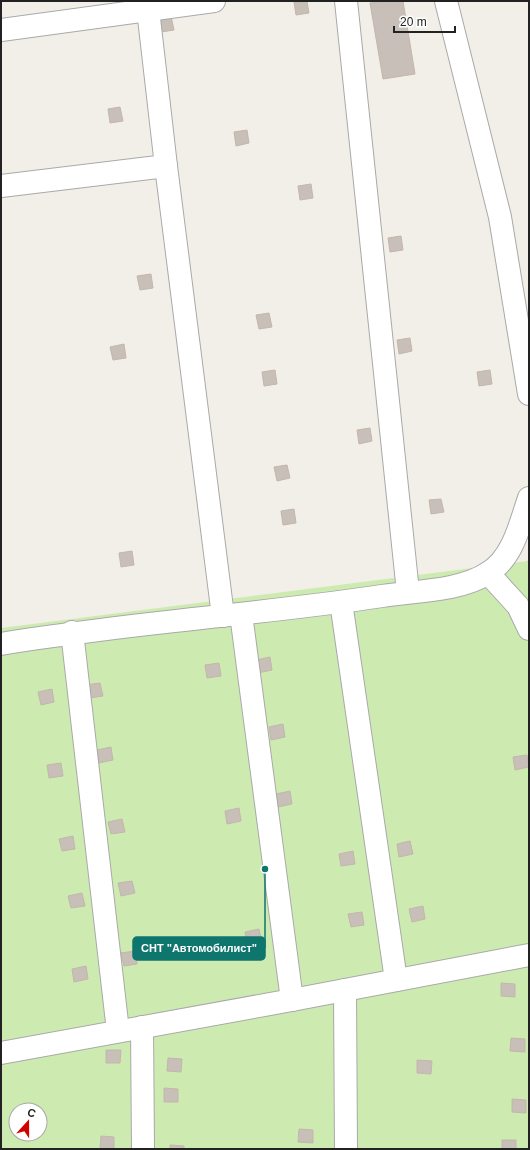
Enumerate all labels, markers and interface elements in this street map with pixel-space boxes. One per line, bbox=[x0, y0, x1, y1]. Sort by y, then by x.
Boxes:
scale bar bbox=[394, 8, 455, 34]
text: 20 m bbox=[400, 15, 427, 29]
callout: СНТ "Автомобилист" bbox=[133, 937, 265, 960]
text: СНТ "Автомобилист" bbox=[141, 942, 257, 954]
north arrow bbox=[8, 1102, 48, 1142]
text: С bbox=[26, 1106, 37, 1120]

